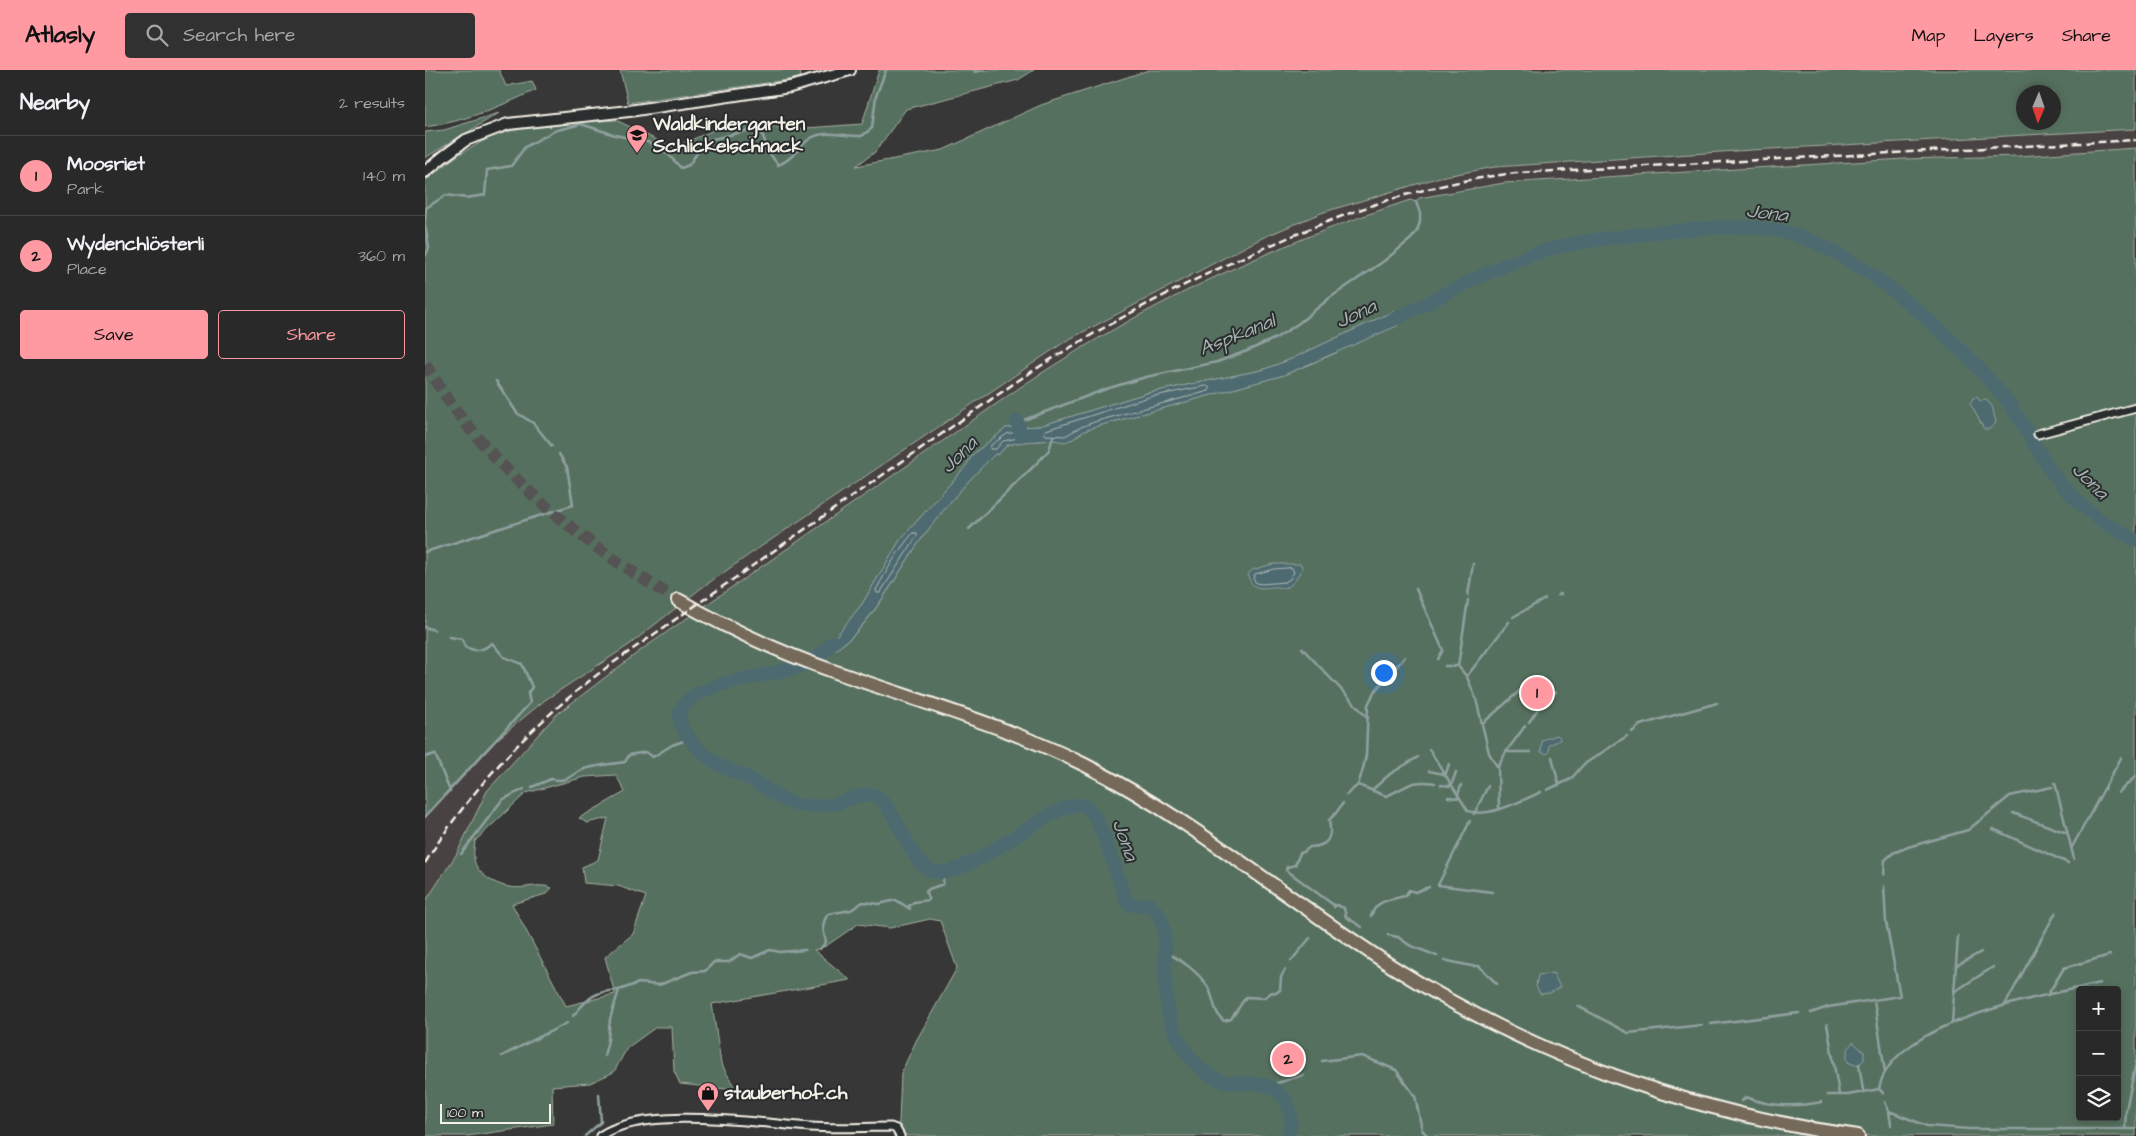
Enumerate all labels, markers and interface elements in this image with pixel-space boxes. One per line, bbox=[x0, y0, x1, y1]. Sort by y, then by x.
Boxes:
search box bbox=[125, 13, 475, 58]
text: Atlasly bbox=[25, 18, 95, 52]
icon: search bbox=[143, 21, 171, 49]
text: Search here bbox=[183, 22, 295, 49]
text: Map bbox=[1911, 23, 1945, 48]
text: Layers bbox=[1973, 23, 2034, 48]
text: Share bbox=[2062, 23, 2111, 48]
north arrow bbox=[2016, 85, 2061, 130]
text: Nearby bbox=[20, 88, 90, 117]
text: 2 results bbox=[339, 92, 405, 114]
place label: Waldkindergarten Schlickelschnack bbox=[652, 111, 806, 160]
school or university icon: Waldkindergarten Schlickelschnack bbox=[625, 123, 649, 154]
text: Moosriet bbox=[67, 151, 145, 178]
text: 1 bbox=[35, 165, 37, 187]
text: 140 m bbox=[363, 165, 405, 187]
text: Park bbox=[67, 178, 104, 200]
water label: Jona bbox=[1744, 197, 1790, 230]
text: Wydenchlösterli bbox=[67, 231, 204, 258]
text: 2 bbox=[31, 245, 41, 267]
text: 360 m bbox=[358, 245, 405, 267]
text: Place bbox=[67, 258, 107, 280]
water label: Jona bbox=[1331, 292, 1382, 336]
water label: Aspkanal bbox=[1195, 306, 1282, 363]
button: Save bbox=[20, 310, 208, 359]
button: Share bbox=[218, 310, 405, 359]
water label: Jona bbox=[934, 430, 984, 480]
water label: Jona bbox=[2065, 456, 2115, 506]
your location bbox=[1371, 660, 1397, 686]
pin: 1 bbox=[1521, 674, 1553, 712]
water label: Jona bbox=[1105, 815, 1146, 865]
map controls bbox=[2076, 986, 2121, 1121]
button: + bbox=[2076, 986, 2121, 1031]
button: − bbox=[2076, 1031, 2121, 1076]
pin: 2 bbox=[1272, 1040, 1304, 1078]
button: layers bbox=[2076, 1076, 2121, 1121]
place label: stauberhof.ch bbox=[724, 1080, 848, 1107]
shop icon: stauberhof.ch bbox=[696, 1081, 720, 1112]
scale bar bbox=[440, 1101, 551, 1124]
text: 100 m bbox=[447, 1103, 483, 1123]

